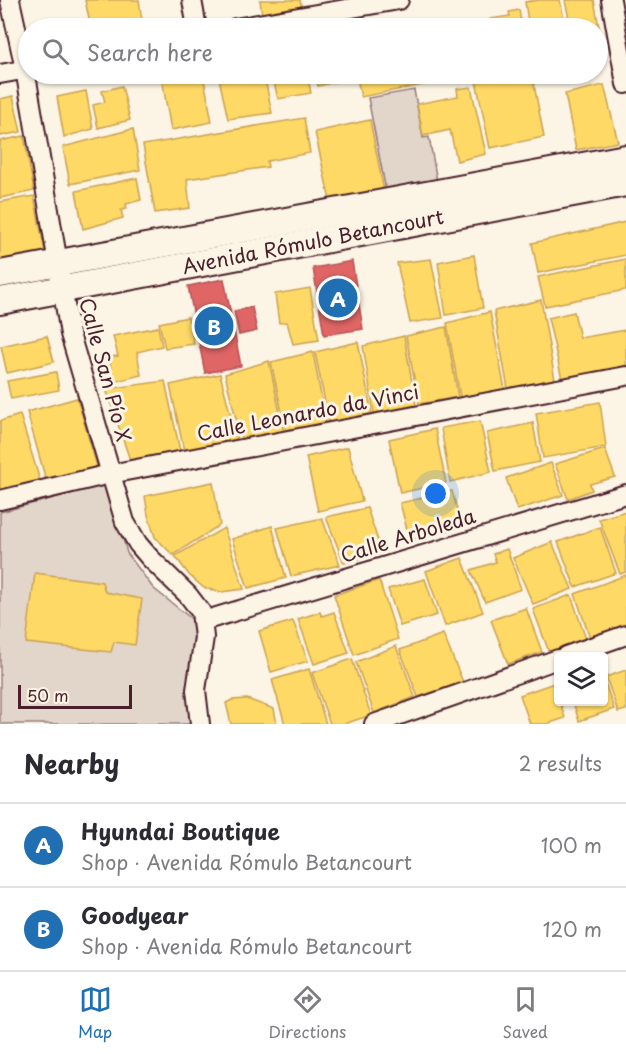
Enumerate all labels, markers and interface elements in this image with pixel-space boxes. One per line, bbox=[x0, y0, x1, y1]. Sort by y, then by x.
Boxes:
search box bbox=[18, 18, 608, 84]
icon: search bbox=[39, 35, 72, 68]
text: Search here bbox=[87, 35, 213, 68]
street label: Avenida Rómulo Betancourt bbox=[180, 201, 446, 281]
pin: A bbox=[318, 276, 358, 320]
street label: Calle San Pío X bbox=[72, 294, 140, 445]
pin: B bbox=[194, 304, 234, 348]
street label: Calle Leonardo da Vinci bbox=[194, 376, 421, 448]
your location bbox=[421, 479, 450, 508]
street label: Calle Arboleda bbox=[337, 500, 480, 570]
map controls bbox=[554, 652, 608, 706]
button: layers bbox=[554, 652, 608, 706]
scale bar bbox=[18, 682, 132, 710]
text: 50 m bbox=[27, 683, 68, 707]
text: Nearby bbox=[24, 744, 119, 783]
text: 2 results bbox=[519, 748, 602, 778]
text: Hyundai Boutique bbox=[81, 814, 280, 847]
text: A bbox=[36, 830, 51, 860]
text: 100 m bbox=[541, 830, 602, 860]
text: Shop · Avenida Rómulo Betancourt bbox=[81, 847, 412, 877]
text: Goodyear bbox=[81, 898, 188, 931]
text: B bbox=[37, 914, 50, 944]
text: 120 m bbox=[543, 914, 602, 944]
text: Shop · Avenida Rómulo Betancourt bbox=[81, 931, 412, 961]
tab: Map bbox=[78, 983, 112, 1043]
tab: Directions bbox=[268, 983, 346, 1043]
tab: Saved bbox=[502, 983, 548, 1043]

